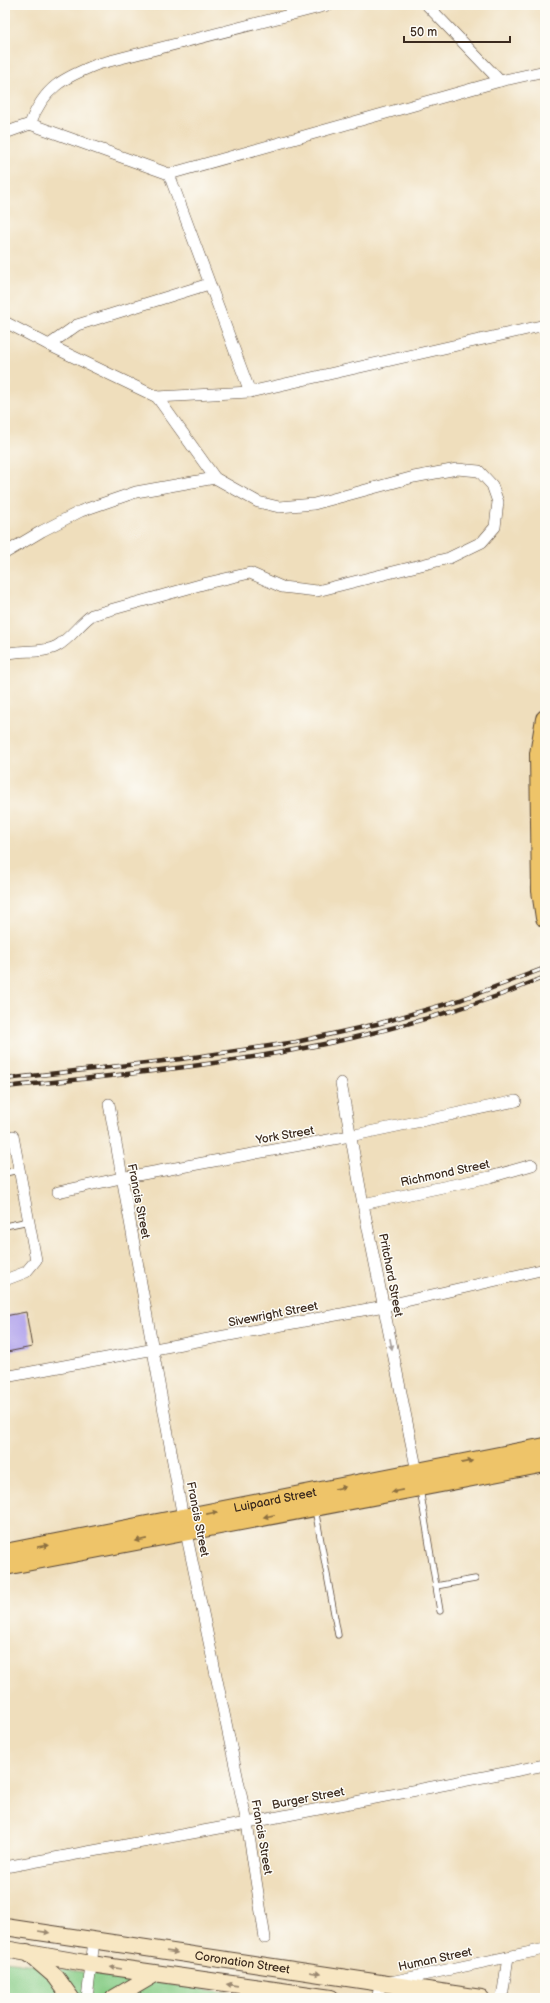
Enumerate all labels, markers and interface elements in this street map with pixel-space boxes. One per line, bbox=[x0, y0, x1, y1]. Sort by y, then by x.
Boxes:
scale bar bbox=[404, 18, 510, 44]
text: 50 m bbox=[410, 25, 437, 40]
street label: York Street bbox=[254, 1123, 316, 1148]
street label: Richmond Street bbox=[399, 1157, 491, 1190]
street label: Francis Street bbox=[124, 1162, 153, 1240]
street label: Pritchard Street bbox=[375, 1232, 406, 1318]
street label: Sivewright Street bbox=[227, 1298, 319, 1331]
one-way arrow bbox=[389, 1338, 395, 1351]
one-way arrow bbox=[461, 1459, 473, 1465]
street label: Francis Street bbox=[183, 1480, 212, 1558]
street label: Luipaard Street bbox=[232, 1485, 318, 1516]
one-way arrow bbox=[334, 1485, 346, 1491]
one-way arrow bbox=[391, 1489, 403, 1495]
one-way arrow bbox=[206, 1509, 218, 1515]
one-way arrow bbox=[263, 1513, 275, 1519]
one-way arrow bbox=[135, 1537, 147, 1543]
one-way arrow bbox=[37, 1542, 49, 1548]
street label: Burger Street bbox=[271, 1784, 346, 1813]
street label: Francis Street bbox=[248, 1798, 276, 1876]
one-way arrow bbox=[37, 1929, 50, 1935]
street label: Human Street bbox=[397, 1944, 474, 1975]
street label: Coronation Street bbox=[194, 1948, 291, 1977]
one-way arrow bbox=[166, 1949, 178, 1955]
one-way arrow bbox=[110, 1965, 122, 1971]
one-way arrow bbox=[308, 1970, 321, 1976]
one-way arrow bbox=[226, 1982, 238, 1988]

